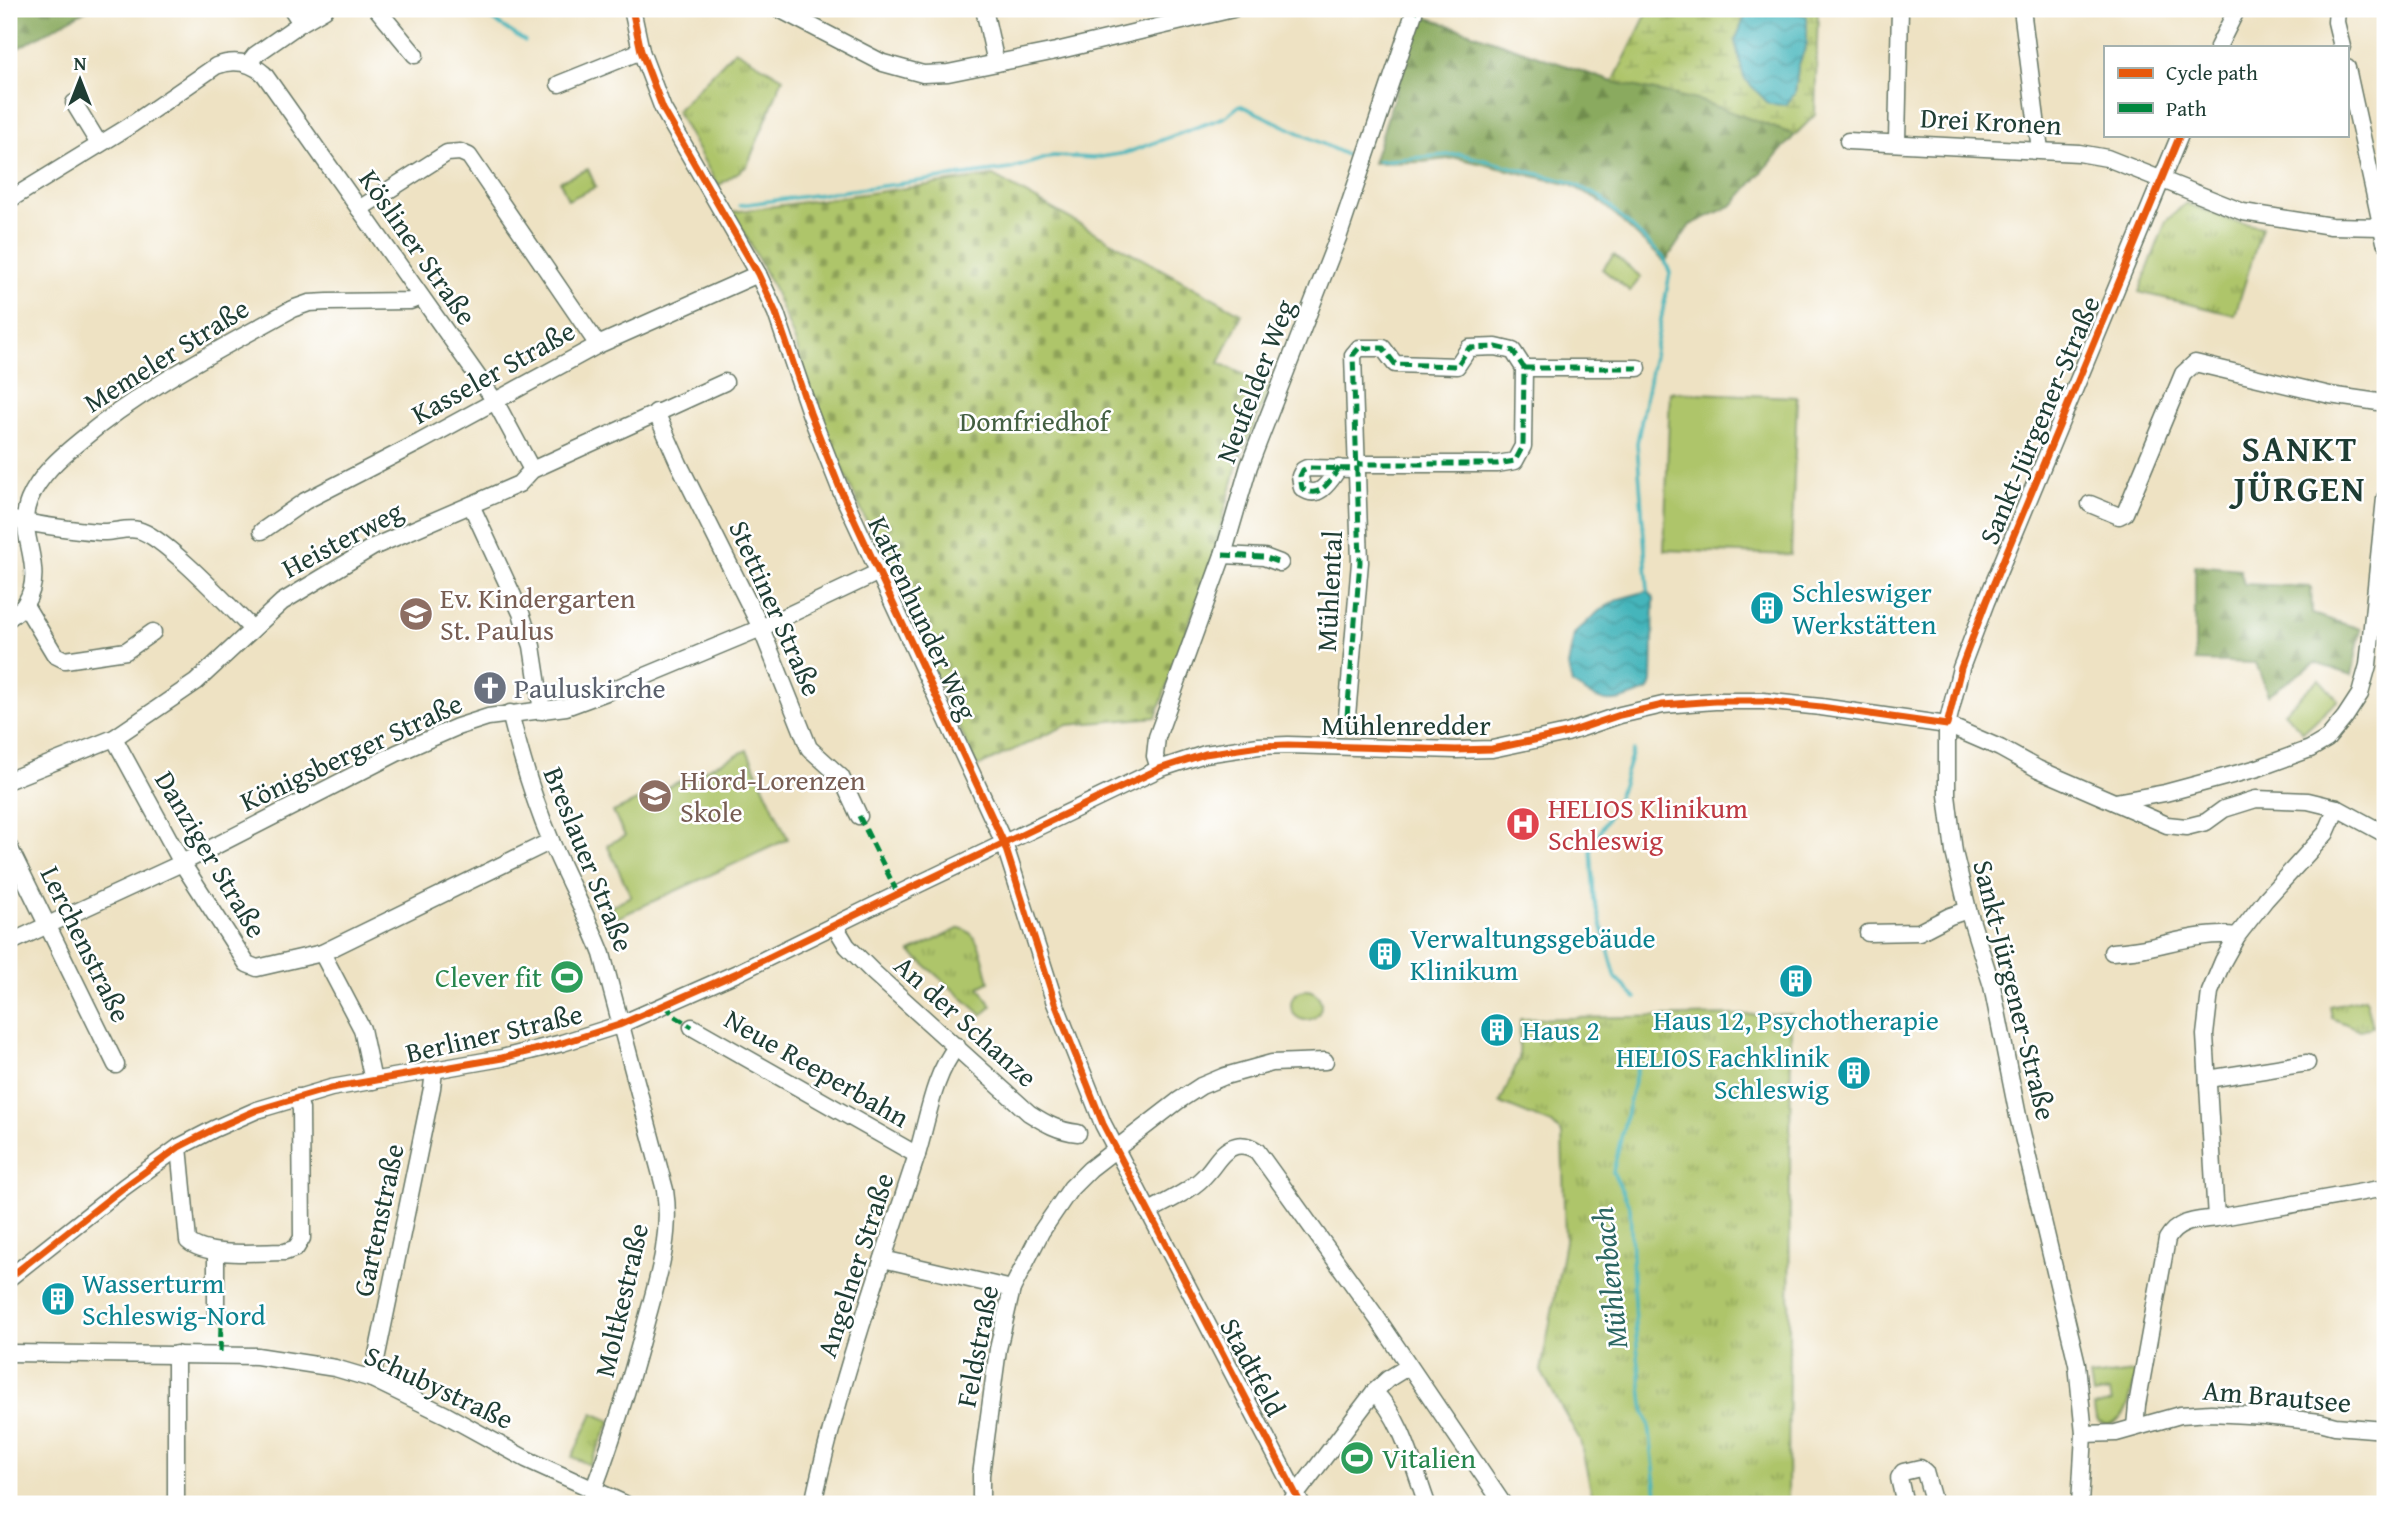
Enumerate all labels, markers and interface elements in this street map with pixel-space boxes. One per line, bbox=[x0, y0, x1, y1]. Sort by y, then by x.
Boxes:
north arrow bbox=[46, 46, 116, 116]
legend bbox=[2104, 46, 2348, 136]
text: N bbox=[74, 49, 87, 77]
text: Cycle path bbox=[2166, 57, 2258, 88]
text: Path bbox=[2166, 93, 2207, 124]
street label: Drei Kronen bbox=[1919, 96, 2063, 145]
street label: Kösliner Straße bbox=[349, 160, 487, 333]
street label: Memeler Straße bbox=[75, 287, 257, 422]
street label: Sankt-Jürgener-Straße bbox=[1968, 289, 2109, 550]
street label: Neufelder Weg bbox=[1205, 293, 1305, 469]
street label: Kasseler Straße bbox=[403, 310, 582, 433]
park label: Domfriedhof bbox=[959, 400, 1112, 441]
district label: SANKT JÜRGEN bbox=[2229, 423, 2366, 514]
street label: Heisterweg bbox=[274, 490, 410, 588]
street label: Kattenhunder Weg bbox=[858, 509, 989, 726]
street label: Stettiner Straße bbox=[719, 513, 834, 702]
street label: Mühlental bbox=[1305, 529, 1352, 653]
place label: Schleswiger Werkstätten bbox=[1792, 571, 1937, 644]
place label: Ev. Kindergarten St. Paulus bbox=[440, 577, 636, 650]
building icon: Schleswiger Werkstätten bbox=[1748, 589, 1786, 627]
school or university icon: Ev. Kindergarten St. Paulus bbox=[397, 595, 435, 633]
place label: Pauluskirche bbox=[514, 667, 666, 708]
church icon: Pauluskirche bbox=[471, 669, 509, 707]
street label: Königsberger Straße bbox=[233, 682, 469, 821]
street label: Mühlenredder bbox=[1321, 704, 1491, 745]
place label: Hiord-Lorenzen Skole bbox=[680, 759, 866, 832]
street label: Breslauer Straße bbox=[534, 760, 645, 957]
street label: Danziger Straße bbox=[145, 762, 278, 945]
school or university icon: Hiord-Lorenzen Skole bbox=[636, 777, 674, 815]
place label: HELIOS Klinikum Schleswig bbox=[1548, 787, 1748, 860]
hospital icon: HELIOS Klinikum Schleswig bbox=[1504, 805, 1542, 843]
street label: Sankt-Jürgener-Straße bbox=[1963, 856, 2068, 1124]
street label: Lerchenstraße bbox=[31, 859, 142, 1029]
place label: Verwaltungsgebäude Klinikum bbox=[1410, 917, 1656, 990]
building icon: Verwaltungsgebäude Klinikum bbox=[1366, 935, 1404, 973]
street label: An der Schanze bbox=[886, 945, 1047, 1096]
place label: Clever fit bbox=[435, 956, 542, 997]
sports icon: Clever fit bbox=[548, 958, 586, 996]
building icon: Haus 12, Psychotherapie bbox=[1777, 962, 1815, 1000]
street label: Berliner Straße bbox=[401, 992, 586, 1073]
street label: Neue Reeperbahn bbox=[717, 998, 917, 1137]
place label: Haus 12, Psychotherapie bbox=[1653, 999, 1939, 1040]
place label: Haus 2 bbox=[1522, 1009, 1600, 1050]
building icon: Haus 2 bbox=[1478, 1011, 1516, 1049]
place label: HELIOS Fachklinik Schleswig bbox=[1616, 1036, 1830, 1109]
building icon: HELIOS Fachklinik Schleswig bbox=[1835, 1054, 1873, 1092]
street label: Gartenstraße bbox=[341, 1140, 414, 1300]
street label: Angelner Straße bbox=[805, 1167, 904, 1362]
water label: Mühlenbach bbox=[1580, 1205, 1638, 1351]
street label: Moltkestraße bbox=[583, 1219, 658, 1381]
place label: Wasserturm Schleswig-Nord bbox=[82, 1262, 266, 1335]
building icon: Wasserturm Schleswig-Nord bbox=[39, 1280, 77, 1318]
street label: Feldstraße bbox=[945, 1281, 1008, 1410]
street label: Stadtfeld bbox=[1210, 1310, 1297, 1423]
street label: Schubystraße bbox=[358, 1334, 520, 1439]
street label: Am Brautsee bbox=[2201, 1369, 2353, 1422]
place label: Vitalien bbox=[1382, 1437, 1476, 1478]
sports icon: Vitalien bbox=[1338, 1439, 1376, 1477]

